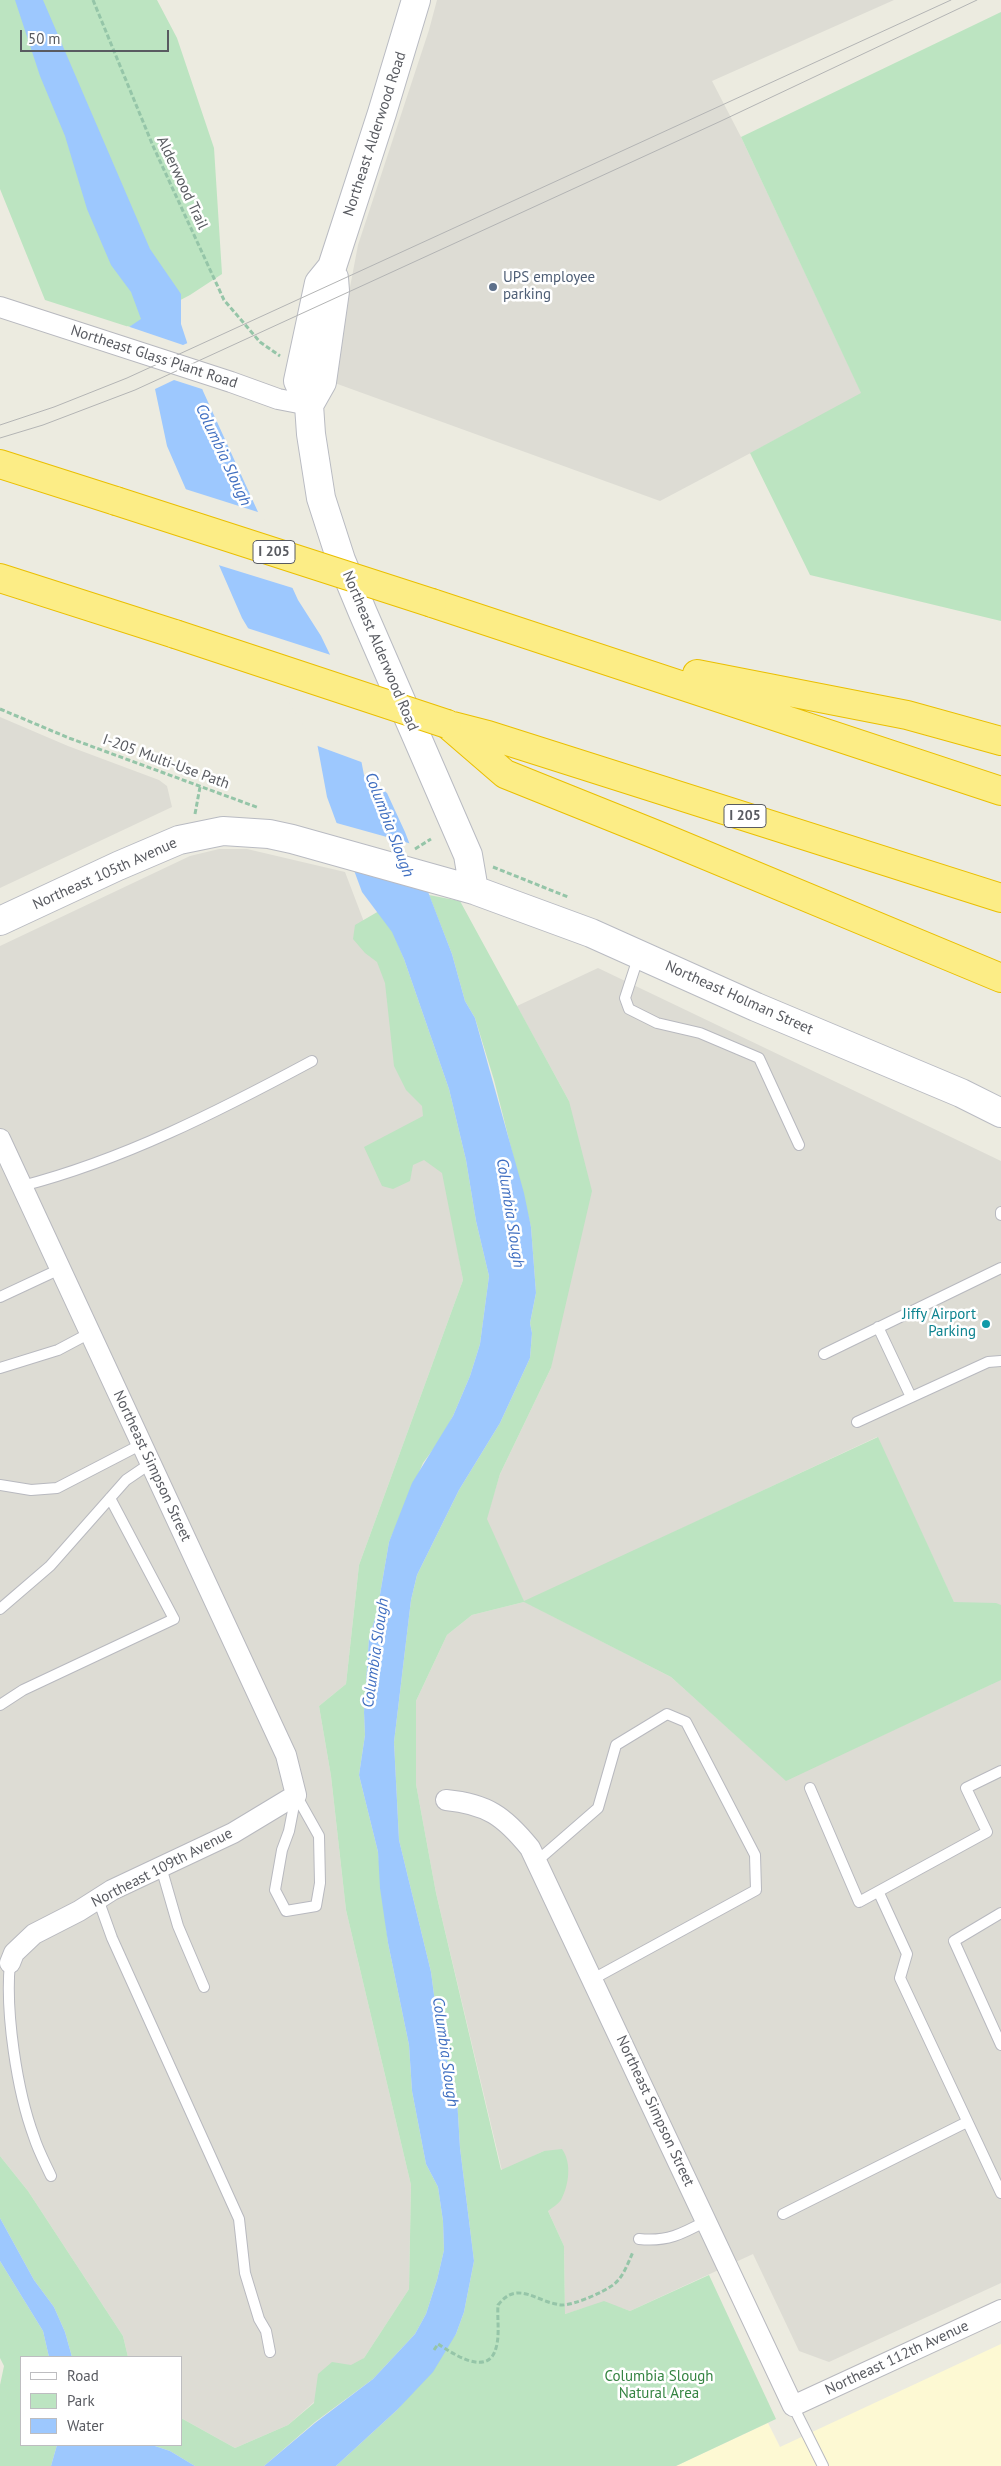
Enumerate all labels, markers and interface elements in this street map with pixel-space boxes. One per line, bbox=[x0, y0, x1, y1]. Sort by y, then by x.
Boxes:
scale bar bbox=[22, 20, 171, 52]
text: 50 m bbox=[28, 29, 61, 48]
street label: Northeast Alderwood Road bbox=[340, 49, 410, 219]
street label: Alderwood Trail bbox=[153, 134, 211, 232]
place label: UPS employee parking bbox=[503, 269, 595, 304]
marker: UPS employee parking bbox=[487, 281, 499, 293]
street label: Northeast Glass Plant Road bbox=[68, 322, 240, 392]
water label: Columbia Slough bbox=[191, 401, 255, 509]
road number: I 205 bbox=[253, 540, 295, 564]
street label: Northeast Alderwood Road bbox=[338, 568, 422, 734]
street label: I-205 Multi-Use Path bbox=[100, 731, 232, 793]
water label: Columbia Slough bbox=[360, 770, 418, 880]
road number: I 205 bbox=[724, 804, 766, 828]
street label: Northeast 105th Avenue bbox=[30, 834, 180, 914]
street label: Northeast Holman Street bbox=[662, 957, 816, 1039]
water label: Columbia Slough bbox=[492, 1157, 528, 1269]
place label: Jiffy Airport Parking bbox=[902, 1306, 976, 1341]
marker: Jiffy Airport Parking bbox=[980, 1318, 992, 1330]
street label: Northeast Simpson Street bbox=[109, 1388, 195, 1544]
water label: Columbia Slough bbox=[359, 1597, 393, 1709]
street label: Northeast 109th Avenue bbox=[88, 1825, 236, 1911]
water label: Columbia Slough bbox=[428, 1996, 462, 2108]
street label: Northeast Simpson Street bbox=[612, 2033, 698, 2189]
street label: Northeast 112th Avenue bbox=[822, 2317, 972, 2399]
legend bbox=[20, 2356, 182, 2446]
text: Road bbox=[67, 2366, 99, 2385]
park label: Columbia Slough Natural Area bbox=[604, 2368, 714, 2403]
text: Park bbox=[67, 2391, 95, 2410]
text: Water bbox=[67, 2416, 104, 2435]

